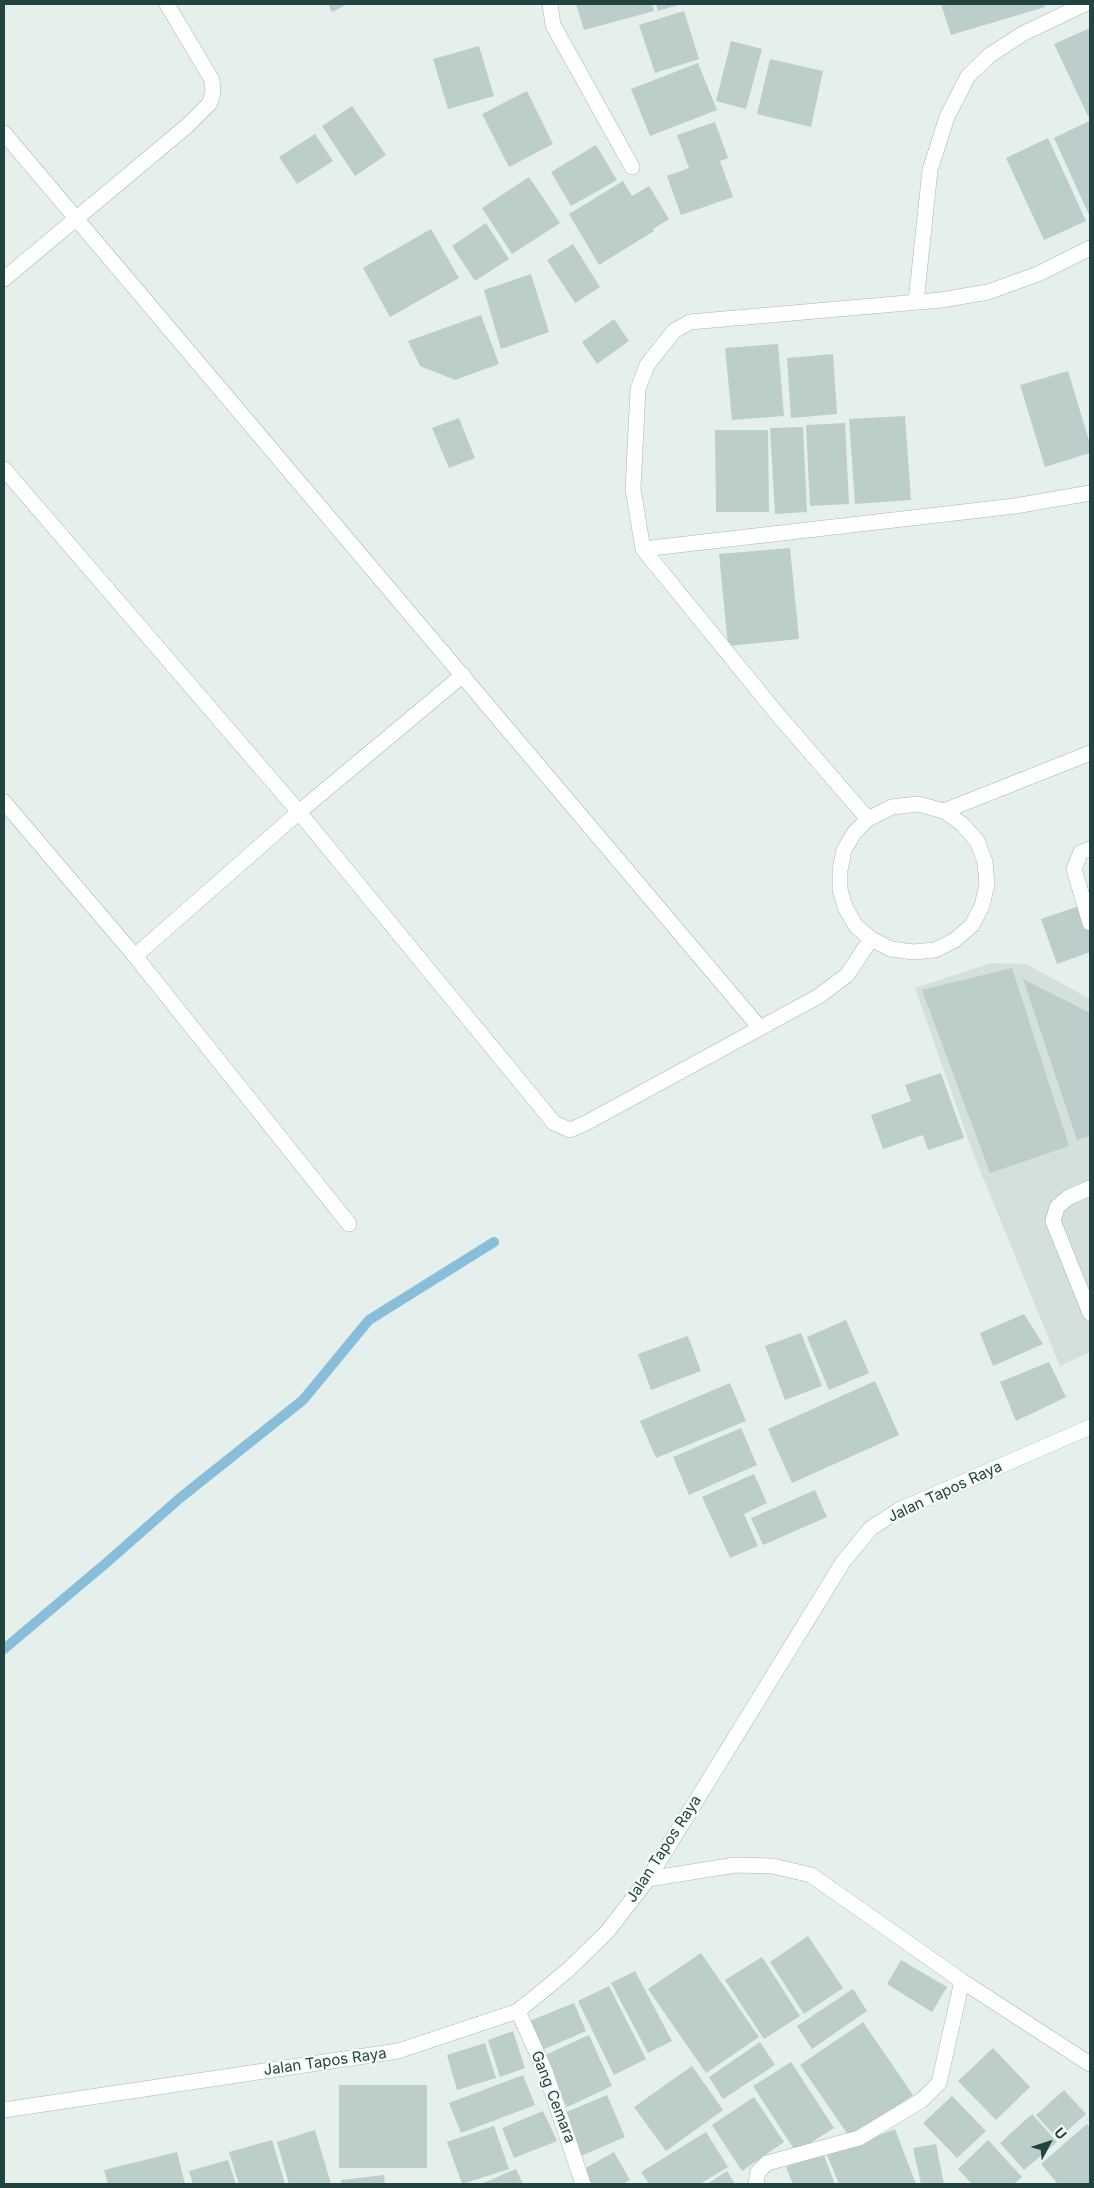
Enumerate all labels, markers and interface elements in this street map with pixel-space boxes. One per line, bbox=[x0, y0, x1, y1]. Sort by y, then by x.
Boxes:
street label: Jalan Tapos Raya bbox=[885, 1458, 1005, 1526]
street label: Jalan Tapos Raya bbox=[623, 1792, 705, 1906]
street label: Jalan Tapos Raya bbox=[262, 2044, 388, 2080]
street label: Gang Cemara bbox=[527, 2048, 579, 2146]
north arrow bbox=[1024, 2118, 1074, 2168]
text: U bbox=[1051, 2124, 1071, 2142]

